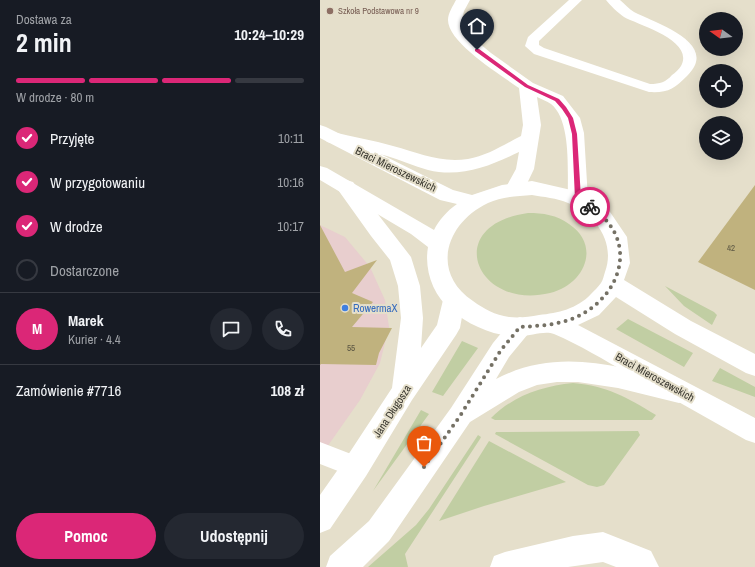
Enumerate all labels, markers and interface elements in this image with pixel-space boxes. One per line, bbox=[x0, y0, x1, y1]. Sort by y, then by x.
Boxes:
place label: Szkoła Podstawowa nr 9 bbox=[338, 5, 419, 17]
marker: Szkoła Podstawowa nr 9 bbox=[325, 6, 335, 16]
pin bbox=[460, 9, 494, 50]
text: Dostawa za bbox=[16, 11, 72, 28]
north arrow bbox=[699, 12, 743, 56]
map controls bbox=[699, 12, 743, 160]
icon: home bbox=[466, 15, 488, 37]
text: 10:24–10:29 bbox=[234, 24, 304, 45]
text: 2 min bbox=[16, 25, 72, 60]
button: locate bbox=[699, 64, 743, 108]
text: W drodze · 80 m bbox=[16, 89, 94, 106]
button: layers bbox=[699, 116, 743, 160]
icon: check bbox=[16, 127, 38, 149]
text: Przyjęte bbox=[50, 128, 94, 149]
text: 10:11 bbox=[278, 130, 304, 147]
street label: Braci Mieroszewskich bbox=[353, 143, 439, 195]
icon: check bbox=[16, 171, 38, 193]
text: W przygotowaniu bbox=[50, 172, 145, 193]
text: 10:16 bbox=[277, 174, 304, 191]
courier bbox=[570, 187, 610, 227]
icon: bike bbox=[579, 196, 601, 218]
icon: check bbox=[16, 215, 38, 237]
text: W drodze bbox=[50, 216, 103, 237]
text: 10:17 bbox=[277, 218, 304, 235]
house number: 42 bbox=[727, 242, 735, 254]
text: Dostarczone bbox=[50, 260, 119, 281]
place label: RowermaX bbox=[353, 301, 398, 315]
marker: RowermaX bbox=[340, 303, 350, 313]
button: chat bbox=[210, 308, 252, 350]
button: phone bbox=[262, 308, 304, 350]
text: Marek bbox=[68, 310, 104, 331]
text: M bbox=[32, 318, 42, 339]
text: Kurier · 4.4 bbox=[68, 331, 121, 348]
house number: 55 bbox=[347, 342, 355, 354]
street label: Braci Mieroszewskich bbox=[613, 349, 697, 405]
text: Zamówienie #7716 bbox=[16, 380, 121, 401]
text: 108 zł bbox=[270, 380, 304, 401]
street label: Jana Długosza bbox=[370, 382, 414, 440]
pin bbox=[407, 426, 441, 467]
icon: bag bbox=[413, 432, 435, 454]
button: Pomoc bbox=[16, 513, 156, 559]
button: Udostępnij bbox=[164, 513, 304, 559]

